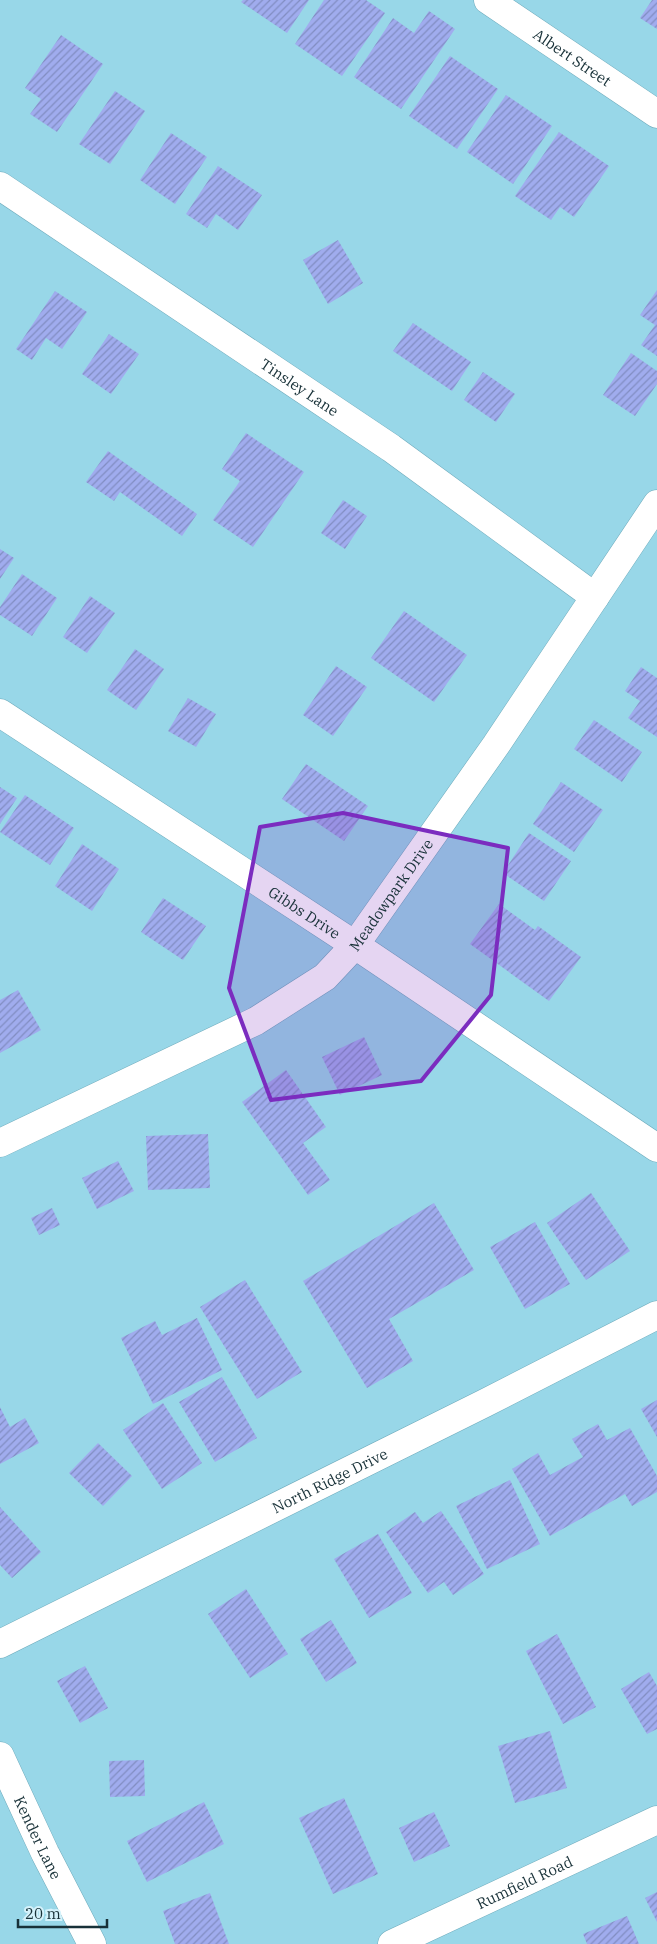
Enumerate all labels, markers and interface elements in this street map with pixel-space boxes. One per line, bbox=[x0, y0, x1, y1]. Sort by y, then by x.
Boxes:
street label: Albert Street bbox=[530, 24, 615, 90]
street label: Tinsley Lane bbox=[257, 354, 343, 420]
street label: Meadowpark Drive bbox=[344, 835, 437, 954]
street label: Gibbs Drive bbox=[265, 882, 344, 943]
street label: North Ridge Drive bbox=[269, 1444, 390, 1517]
street label: Kender Lane bbox=[10, 1793, 66, 1882]
street label: Rumfield Road bbox=[473, 1851, 575, 1913]
scale bar bbox=[18, 1896, 106, 1928]
text: 20 m bbox=[25, 1904, 61, 1923]

